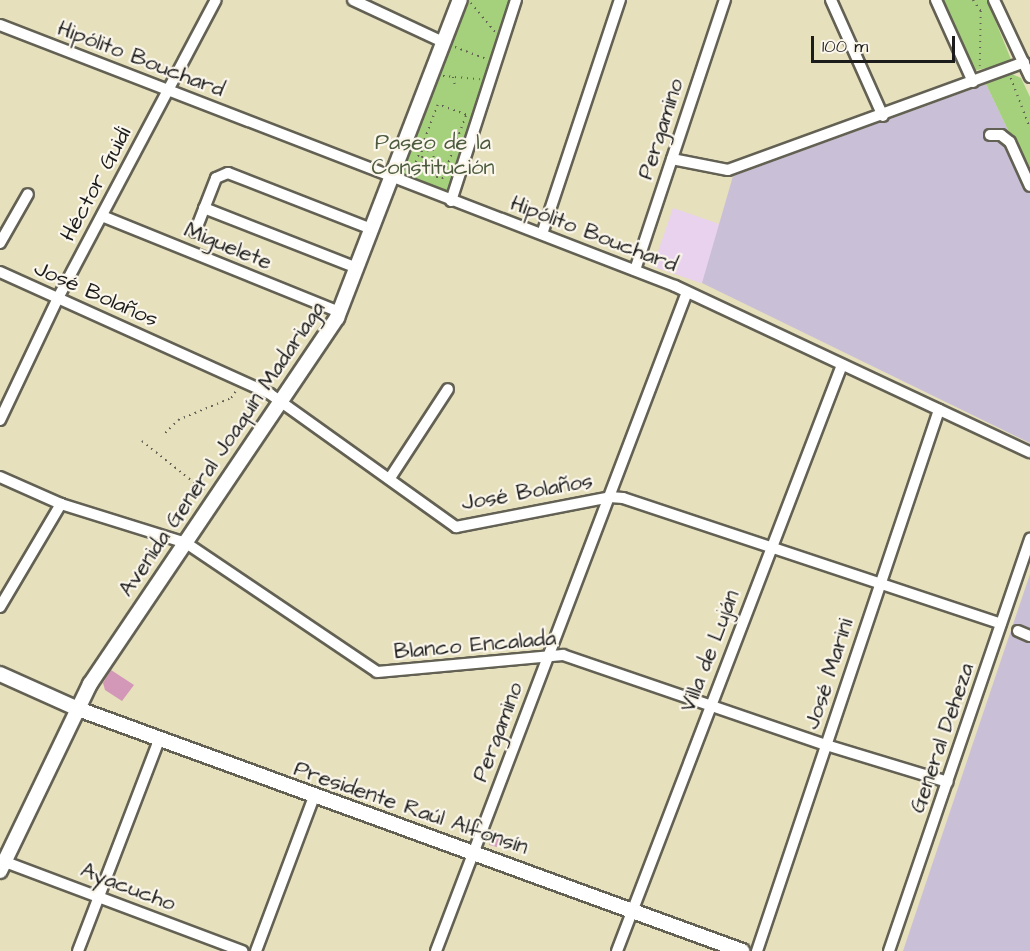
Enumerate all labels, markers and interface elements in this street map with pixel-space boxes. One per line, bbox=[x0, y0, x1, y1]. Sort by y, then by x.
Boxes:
street label: Hipólito Bouchard bbox=[54, 15, 228, 103]
scale bar bbox=[814, 24, 958, 62]
text: 100 m bbox=[822, 34, 868, 59]
street label: Pergamino bbox=[632, 75, 690, 183]
street label: Héctor Guidi bbox=[55, 122, 137, 246]
park label: Paseo de la Constitución bbox=[372, 129, 494, 180]
street label: Hipólito Bouchard bbox=[507, 190, 681, 278]
street label: Miguelete bbox=[180, 217, 276, 275]
street label: José Bolaños bbox=[30, 255, 162, 333]
street label: Avenida General Joaquín Madariaga bbox=[113, 296, 331, 602]
street label: José Bolaños bbox=[459, 467, 595, 517]
street label: Villa de Luján bbox=[675, 586, 745, 716]
street label: José Marini bbox=[799, 615, 859, 733]
street label: Blanco Encalada bbox=[393, 625, 557, 665]
street label: General Deheza bbox=[904, 660, 980, 816]
street label: Pergamino bbox=[467, 679, 529, 785]
street label: Presidente Raúl Alfonsín bbox=[290, 755, 532, 861]
street label: Ayacucho bbox=[77, 857, 179, 917]

